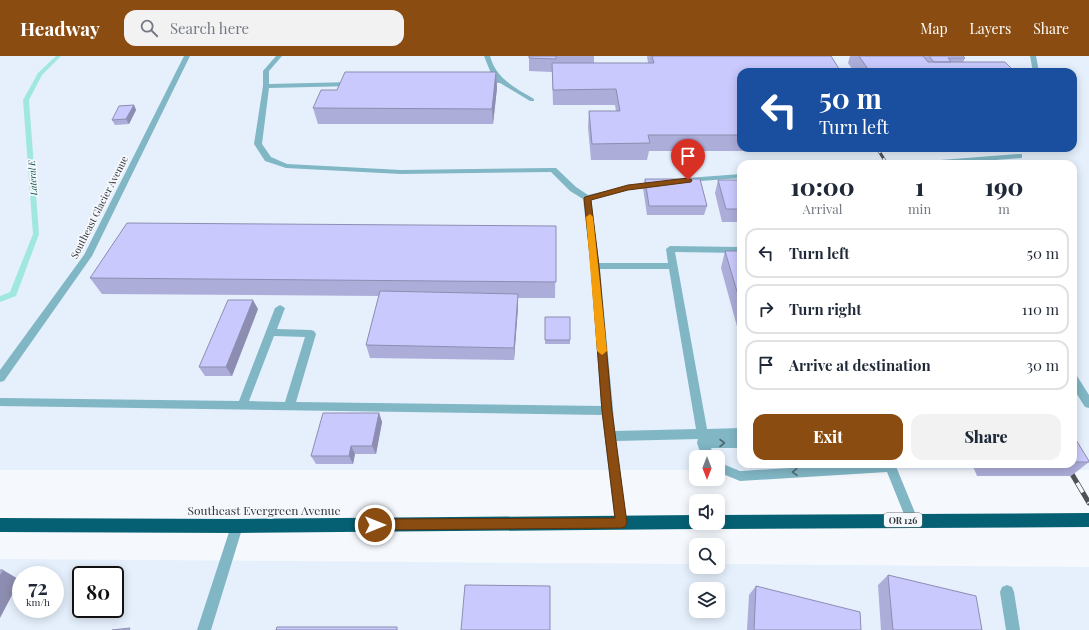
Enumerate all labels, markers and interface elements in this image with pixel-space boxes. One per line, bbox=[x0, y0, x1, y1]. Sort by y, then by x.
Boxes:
search box bbox=[124, 10, 404, 46]
text: Headway bbox=[20, 15, 100, 41]
icon: search bbox=[138, 17, 160, 39]
text: Search here bbox=[170, 18, 249, 38]
text: Map bbox=[920, 19, 948, 38]
text: Layers bbox=[970, 19, 1011, 38]
text: Share bbox=[1033, 19, 1069, 38]
text: 50 m bbox=[819, 79, 882, 116]
icon: left bbox=[753, 84, 805, 136]
text: Turn left bbox=[819, 115, 889, 139]
pin bbox=[671, 139, 705, 180]
icon: arrive bbox=[677, 145, 699, 167]
street label: Southeast Glacier Avenue bbox=[67, 153, 131, 261]
water label: Lateral E bbox=[25, 160, 39, 197]
text: 10:00 bbox=[791, 170, 855, 202]
text: 1 bbox=[915, 170, 924, 202]
text: 190 bbox=[985, 170, 1023, 202]
text: Arrival bbox=[803, 200, 843, 217]
text: min bbox=[908, 200, 931, 217]
text: m bbox=[998, 200, 1010, 217]
icon: left bbox=[755, 242, 777, 264]
text: Turn left bbox=[789, 243, 850, 263]
text: 50 m bbox=[1027, 243, 1059, 263]
icon: right bbox=[755, 298, 777, 320]
text: Turn right bbox=[789, 299, 862, 319]
text: 110 m bbox=[1022, 299, 1059, 319]
icon: arrive bbox=[755, 354, 777, 376]
text: Arrive at destination bbox=[789, 355, 931, 375]
text: 30 m bbox=[1026, 355, 1059, 375]
button: Exit bbox=[753, 414, 903, 460]
button: Share bbox=[911, 414, 1061, 460]
one-way arrow bbox=[719, 439, 725, 447]
north arrow bbox=[689, 450, 725, 486]
map controls bbox=[689, 450, 725, 618]
one-way arrow bbox=[792, 468, 798, 477]
button: sound bbox=[689, 494, 725, 530]
street label: Southeast Evergreen Avenue bbox=[187, 502, 341, 518]
position arrow bbox=[354, 504, 396, 546]
road number: OR 126 bbox=[884, 513, 922, 527]
button: search bbox=[689, 538, 725, 574]
speed limit sign: 80 bbox=[72, 566, 124, 618]
text: 72 bbox=[28, 573, 48, 600]
button: layers bbox=[689, 582, 725, 618]
text: km/h bbox=[26, 595, 50, 609]

